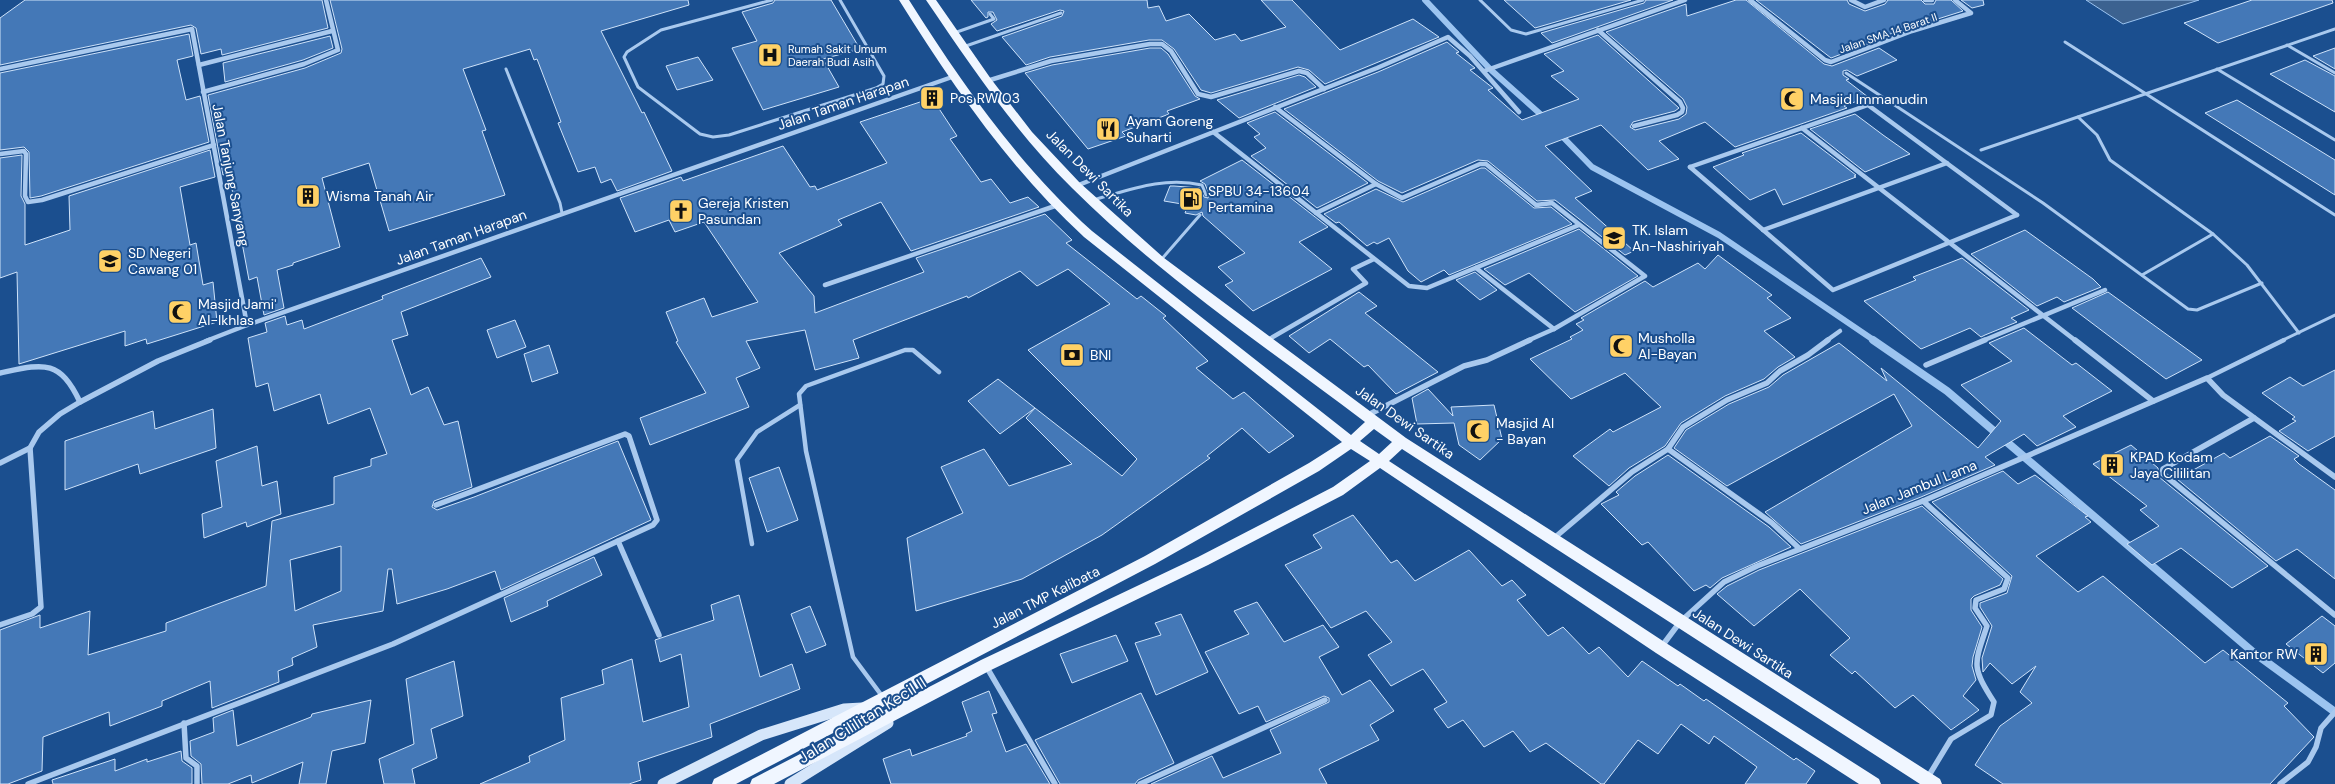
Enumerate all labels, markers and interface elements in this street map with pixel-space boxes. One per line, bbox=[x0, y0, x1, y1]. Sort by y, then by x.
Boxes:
street label: Jalan SMA 14 Barat II bbox=[1837, 10, 1939, 56]
hospital icon: Rumah Sakit Umum Daerah Budi Asih bbox=[757, 42, 783, 68]
place label: Rumah Sakit Umum Daerah Budi Asih bbox=[788, 42, 887, 69]
street label: Jalan Taman Harapan bbox=[775, 72, 911, 134]
building icon: Pos RW 03 bbox=[919, 85, 945, 111]
mosque icon: Masjid Immanudin bbox=[1779, 86, 1805, 112]
place label: Pos RW 03 bbox=[950, 89, 1020, 107]
place label: Masjid Immanudin bbox=[1810, 90, 1928, 108]
street label: Jalan Tanjung Sanyang bbox=[208, 102, 254, 248]
place label: Ayam Goreng Suharti bbox=[1126, 112, 1213, 146]
restaurant icon: Ayam Goreng Suharti bbox=[1095, 116, 1121, 142]
street label: Jalan Dewi Sartika bbox=[1042, 125, 1138, 221]
place label: SPBU 34-13604 Pertamina bbox=[1208, 182, 1310, 216]
building icon: Wisma Tanah Air bbox=[295, 183, 321, 209]
fuel station icon: SPBU 34-13604 Pertamina bbox=[1178, 186, 1204, 212]
place label: Wisma Tanah Air bbox=[326, 187, 433, 205]
place label: Gereja Kristen Pasundan bbox=[698, 194, 789, 228]
church icon: Gereja Kristen Pasundan bbox=[668, 198, 694, 224]
street label: Jalan Taman Harapan bbox=[393, 205, 529, 269]
place label: TK. Islam An-Nashiriyah bbox=[1632, 221, 1724, 255]
school or university icon: TK. Islam An-Nashiriyah bbox=[1601, 225, 1627, 251]
place label: SD Negeri Cawang 01 bbox=[128, 244, 197, 278]
school or university icon: SD Negeri Cawang 01 bbox=[97, 248, 123, 274]
place label: Masjid Jami' Al-Ikhlas bbox=[198, 295, 276, 329]
mosque icon: Masjid Jami' Al-Ikhlas bbox=[167, 299, 193, 325]
place label: Musholla Al-Bayan bbox=[1638, 329, 1697, 363]
mosque icon: Musholla Al-Bayan bbox=[1608, 333, 1634, 359]
bank icon: BNI bbox=[1059, 342, 1085, 368]
place label: BNI bbox=[1090, 346, 1111, 364]
street label: Jalan Dewi Sartika bbox=[1352, 381, 1458, 463]
place label: Masjid Al - Bayan bbox=[1496, 414, 1554, 448]
mosque icon: Masjid Al - Bayan bbox=[1465, 418, 1491, 444]
place label: KPAD Kodam Jaya Cililitan bbox=[2130, 448, 2213, 482]
building icon: KPAD Kodam Jaya Cililitan bbox=[2099, 452, 2125, 478]
street label: Jalan Jambul Lama bbox=[1859, 456, 1979, 518]
street label: Jalan TMP Kalibata bbox=[988, 562, 1102, 632]
street label: Jalan Dewi Sartika bbox=[1689, 604, 1797, 682]
building icon: Kantor RW bbox=[2303, 641, 2329, 667]
place label: Kantor RW bbox=[2230, 645, 2298, 663]
street label: Jalan Cililitan Kecil II bbox=[794, 672, 930, 768]

